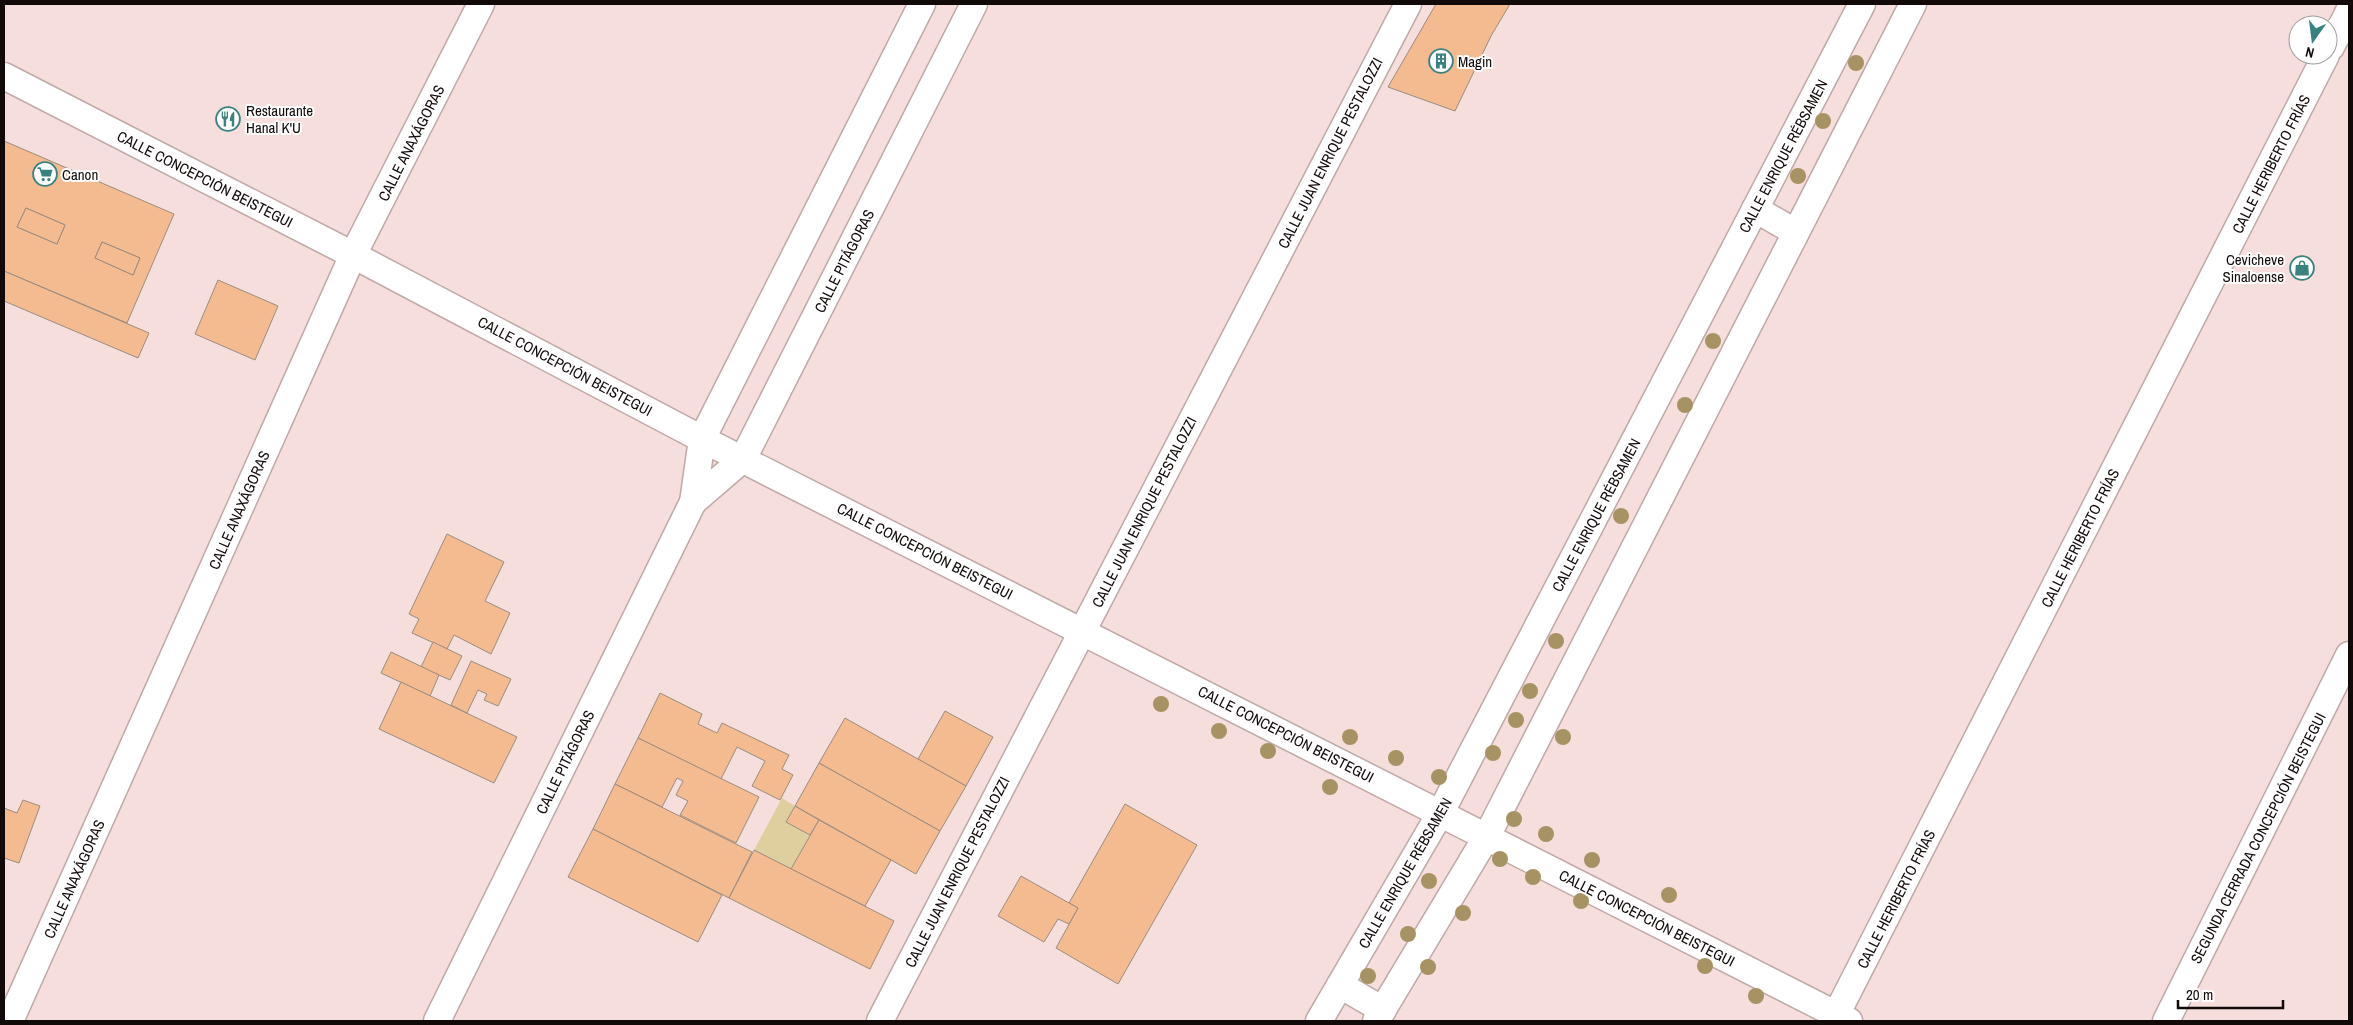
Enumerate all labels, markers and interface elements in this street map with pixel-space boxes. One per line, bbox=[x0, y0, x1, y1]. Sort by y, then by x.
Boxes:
north arrow bbox=[2288, 15, 2338, 65]
text: N bbox=[2304, 43, 2316, 62]
building icon: Magin bbox=[1428, 48, 1454, 74]
place label: Magin bbox=[1458, 51, 1492, 72]
street label: CALLE JUAN ENRIQUE PESTALOZZI bbox=[1273, 54, 1387, 252]
street label: CALLE ENRIQUE RÉBSAMEN bbox=[1734, 76, 1832, 236]
street label: CALLE ANAXÁGORAS bbox=[373, 81, 449, 205]
street label: CALLE HERIBERTO FRÍAS bbox=[2227, 91, 2315, 237]
place label: Restaurante Hanal K'U bbox=[246, 100, 313, 138]
restaurant icon: Restaurante Hanal K'U bbox=[215, 106, 241, 132]
street label: CALLE CONCEPCIÓN BEISTEGUI bbox=[113, 125, 297, 233]
supermarket icon: Canon bbox=[32, 161, 58, 187]
place label: Canon bbox=[62, 164, 98, 185]
street label: CALLE PITÁGORAS bbox=[809, 206, 879, 316]
place label: Cevicheve Sinaloense bbox=[2222, 249, 2284, 287]
shop icon: Cevicheve Sinaloense bbox=[2289, 255, 2315, 281]
street label: CALLE CONCEPCIÓN BEISTEGUI bbox=[474, 311, 656, 421]
street label: CALLE JUAN ENRIQUE PESTALOZZI bbox=[1087, 413, 1201, 611]
street label: CALLE ENRIQUE RÉBSAMEN bbox=[1547, 435, 1645, 595]
street label: CALLE ANAXÁGORAS bbox=[203, 447, 275, 573]
street label: CALLE HERIBERTO FRÍAS bbox=[2036, 465, 2124, 611]
street label: CALLE CONCEPCIÓN BEISTEGUI bbox=[833, 497, 1017, 605]
street label: CALLE CONCEPCIÓN BEISTEGUI bbox=[1194, 680, 1378, 788]
street label: CALLE PITÁGORAS bbox=[531, 706, 599, 818]
street label: SEGUNDA CERRADA CONCEPCIÓN BEISTEGUI bbox=[2185, 709, 2331, 967]
street label: CALLE JUAN ENRIQUE PESTALOZZI bbox=[900, 773, 1014, 971]
street label: CALLE ENRIQUE RÉBSAMEN bbox=[1353, 794, 1457, 952]
street label: CALLE ANAXÁGORAS bbox=[38, 816, 110, 942]
street label: CALLE HERIBERTO FRÍAS bbox=[1852, 826, 1940, 972]
street label: CALLE CONCEPCIÓN BEISTEGUI bbox=[1555, 864, 1739, 972]
scale bar bbox=[2178, 978, 2283, 1010]
text: 20 m bbox=[2186, 984, 2213, 1005]

